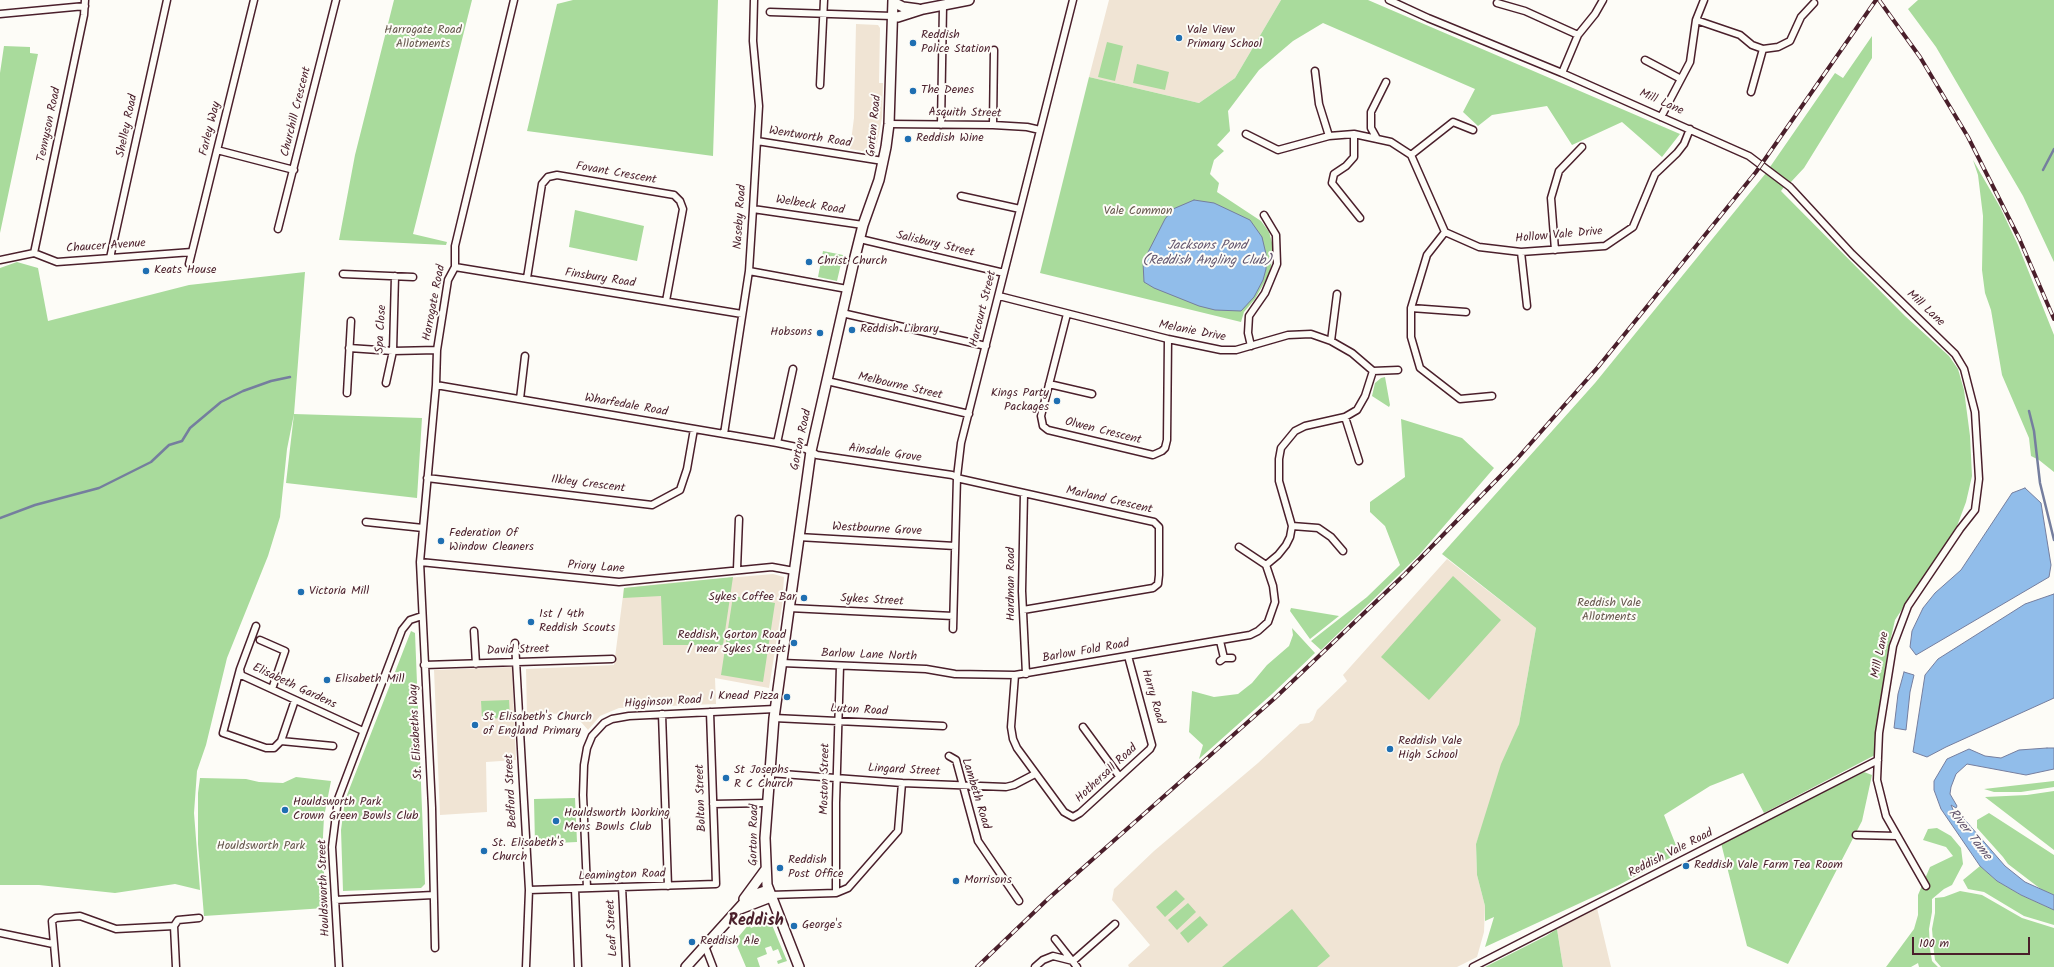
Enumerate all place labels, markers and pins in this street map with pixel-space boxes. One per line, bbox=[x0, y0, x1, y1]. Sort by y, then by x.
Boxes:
place label: Vale View Primary School bbox=[1187, 24, 1262, 52]
place label: Reddish Police Station bbox=[921, 29, 990, 57]
marker: Vale View Primary School bbox=[1174, 33, 1184, 43]
marker: Reddish Police Station bbox=[908, 38, 918, 48]
place label: The Denes bbox=[921, 84, 974, 98]
marker: The Denes bbox=[908, 86, 918, 96]
place label: Reddish Wine bbox=[916, 132, 984, 146]
marker: Reddish Wine bbox=[903, 134, 913, 144]
place label: Christ Church bbox=[817, 255, 887, 269]
marker: Christ Church bbox=[804, 257, 814, 267]
place label: Keats House bbox=[154, 264, 216, 278]
marker: Keats House bbox=[141, 266, 151, 276]
place label: Reddish Library bbox=[860, 323, 939, 337]
marker: Reddish Library bbox=[847, 325, 857, 335]
place label: Hobsons bbox=[770, 326, 812, 340]
marker: Hobsons bbox=[815, 328, 825, 338]
place label: Kings Party Packages bbox=[991, 387, 1049, 415]
marker: Kings Party Packages bbox=[1052, 396, 1062, 406]
place label: Federation Of Window Cleaners bbox=[449, 527, 534, 555]
marker: Federation Of Window Cleaners bbox=[436, 536, 446, 546]
place label: Victoria Mill bbox=[309, 585, 369, 599]
marker: Victoria Mill bbox=[296, 587, 306, 597]
place label: Sykes Coffee Bar bbox=[709, 591, 796, 605]
marker: Sykes Coffee Bar bbox=[799, 593, 809, 603]
place label: 1st / 4th Reddish Scouts bbox=[539, 608, 615, 636]
marker: 1st / 4th Reddish Scouts bbox=[526, 617, 536, 627]
place label: Reddish, Gorton Road / near Sykes Street bbox=[678, 629, 786, 657]
marker: Reddish, Gorton Road / near Sykes Street bbox=[789, 638, 799, 648]
place label: Elisabeth Mill bbox=[335, 673, 404, 687]
marker: Elisabeth Mill bbox=[322, 675, 332, 685]
place label: I Knead Pizza bbox=[710, 690, 779, 704]
marker: I Knead Pizza bbox=[782, 692, 792, 702]
place label: St Elisabeth's Church of England Primary bbox=[483, 711, 592, 739]
marker: St Elisabeth's Church of England Primary bbox=[470, 720, 480, 730]
place label: Reddish Vale High School bbox=[1398, 735, 1462, 763]
marker: Reddish Vale High School bbox=[1385, 744, 1395, 754]
place label: St Josephs R C Church bbox=[734, 764, 793, 792]
marker: St Josephs R C Church bbox=[721, 773, 731, 783]
place label: Houldsworth Park Crown Green Bowls Club bbox=[293, 796, 418, 824]
marker: Houldsworth Park Crown Green Bowls Club bbox=[280, 805, 290, 815]
place label: Houldsworth Working Mens Bowls Club bbox=[564, 807, 670, 835]
marker: Houldsworth Working Mens Bowls Club bbox=[551, 816, 561, 826]
place label: St. Elisabeth's Church bbox=[492, 837, 564, 865]
marker: St. Elisabeth's Church bbox=[479, 846, 489, 856]
place label: Reddish Post Office bbox=[788, 854, 843, 882]
place label: Reddish Vale Farm Tea Room bbox=[1694, 859, 1843, 873]
marker: Reddish Vale Farm Tea Room bbox=[1681, 861, 1691, 871]
marker: Reddish Post Office bbox=[775, 863, 785, 873]
place label: Morrisons bbox=[964, 874, 1012, 888]
marker: Morrisons bbox=[951, 876, 961, 886]
place label: George's bbox=[802, 919, 842, 933]
marker: George's bbox=[789, 921, 799, 931]
place label: Reddish Ale bbox=[700, 935, 759, 949]
marker: Reddish Ale bbox=[687, 937, 697, 947]

